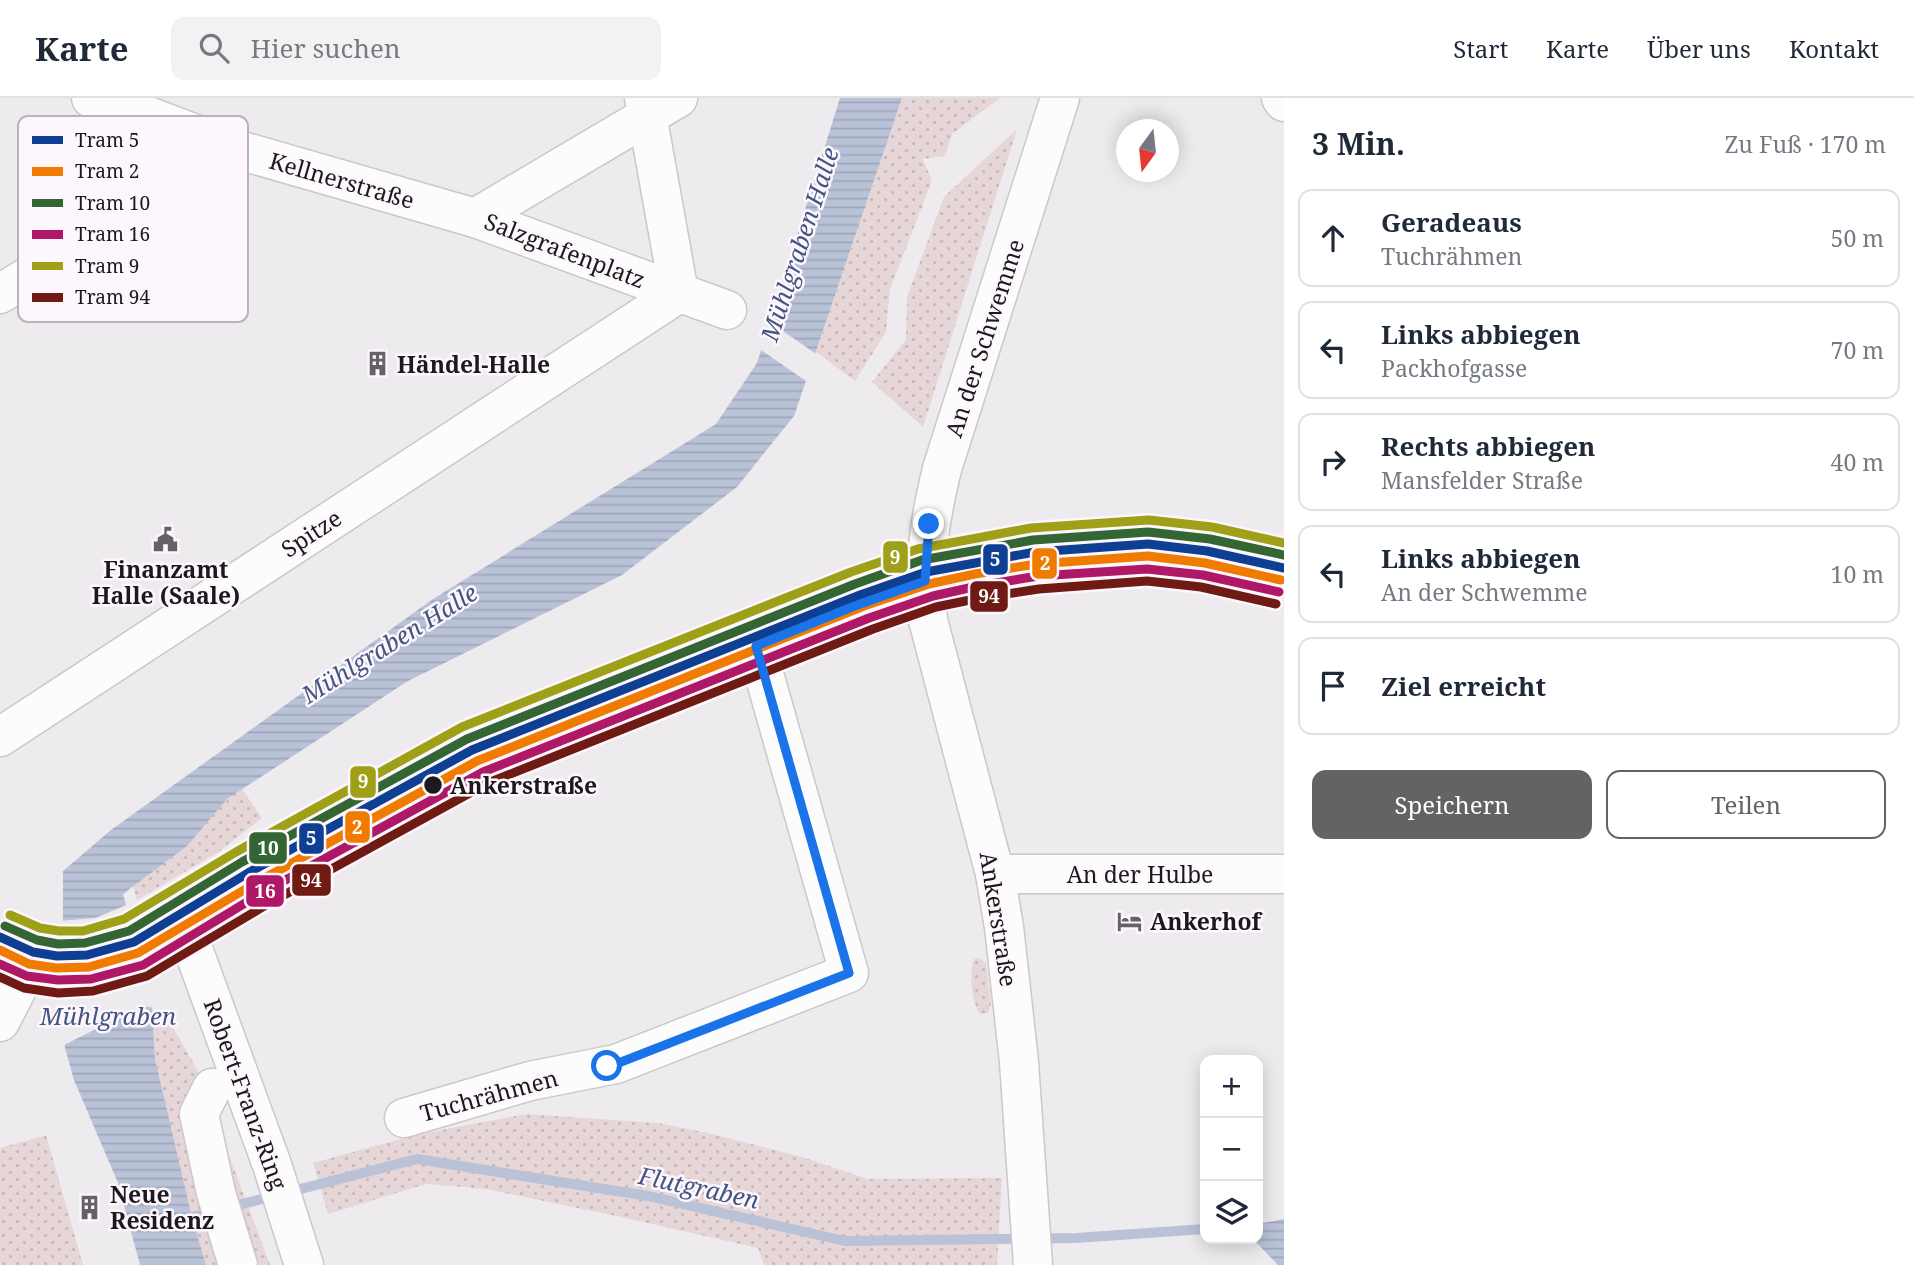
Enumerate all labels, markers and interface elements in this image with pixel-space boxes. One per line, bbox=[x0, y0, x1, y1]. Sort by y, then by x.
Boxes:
search box bbox=[171, 17, 661, 80]
text: Karte bbox=[35, 26, 129, 71]
icon: search bbox=[195, 29, 233, 67]
text: Hier suchen bbox=[251, 30, 401, 66]
text: Start bbox=[1453, 32, 1508, 65]
text: Karte bbox=[1546, 32, 1609, 65]
text: Über uns bbox=[1647, 32, 1751, 65]
text: Kontakt bbox=[1789, 32, 1879, 65]
legend bbox=[18, 116, 248, 322]
north arrow bbox=[1116, 119, 1179, 182]
text: 3 Min. bbox=[1312, 123, 1405, 164]
text: Tram 5 bbox=[75, 127, 139, 153]
text: Zu Fuß · 170 m bbox=[1725, 128, 1886, 160]
water label: Mühlgraben Halle bbox=[752, 143, 846, 346]
street label: Kellnerstraße bbox=[266, 144, 418, 216]
text: Tram 2 bbox=[75, 158, 139, 184]
text: Tram 10 bbox=[75, 190, 150, 216]
text: Geradeaus bbox=[1381, 204, 1522, 240]
street label: Salzgrafenplatz bbox=[480, 205, 650, 295]
icon: ahead bbox=[1314, 219, 1352, 257]
text: Tram 16 bbox=[75, 221, 150, 247]
text: 50 m bbox=[1831, 222, 1884, 254]
street label: An der Schwemme bbox=[937, 235, 1031, 441]
text: Tuchrähmen bbox=[1381, 240, 1522, 272]
text: Tram 9 bbox=[75, 253, 139, 279]
text: Tram 94 bbox=[75, 284, 150, 310]
text: Links abbiegen bbox=[1381, 316, 1580, 352]
icon: left bbox=[1314, 331, 1352, 369]
text: 70 m bbox=[1831, 334, 1884, 366]
place label: Händel-Halle bbox=[397, 348, 550, 380]
building icon: Händel-Halle bbox=[363, 350, 391, 378]
text: Packhofgasse bbox=[1381, 352, 1527, 384]
text: Rechts abbiegen bbox=[1381, 428, 1595, 464]
icon: right bbox=[1314, 443, 1352, 481]
text: 40 m bbox=[1831, 446, 1884, 478]
text: Mansfelder Straße bbox=[1381, 464, 1583, 496]
street label: Spitze bbox=[275, 502, 347, 564]
route end bbox=[913, 508, 944, 539]
public building icon: Finanzamt Halle (Saale) bbox=[152, 525, 180, 553]
line badge: 9 bbox=[882, 540, 909, 574]
text: Links abbiegen bbox=[1381, 540, 1580, 576]
line badge: 5 bbox=[982, 543, 1009, 576]
text: 9 bbox=[890, 544, 900, 570]
text: 5 bbox=[990, 546, 1000, 572]
line badge: 2 bbox=[1031, 547, 1058, 580]
text: 2 bbox=[1040, 550, 1050, 576]
place label: Finanzamt Halle (Saale) bbox=[92, 553, 240, 611]
icon: left bbox=[1314, 555, 1352, 593]
text: 10 m bbox=[1831, 558, 1884, 590]
water label: Mühlgraben Halle bbox=[294, 575, 483, 711]
text: An der Schwemme bbox=[1381, 576, 1588, 608]
line badge: 94 bbox=[969, 580, 1009, 613]
text: 94 bbox=[978, 583, 1000, 609]
icon: arrive bbox=[1314, 667, 1352, 705]
text: Ziel erreicht bbox=[1381, 668, 1546, 704]
line badge: 9 bbox=[349, 765, 377, 799]
text: 9 bbox=[358, 768, 368, 794]
place label: Ankerstraße bbox=[450, 769, 597, 801]
button: Speichern bbox=[1312, 770, 1592, 839]
button: Teilen bbox=[1606, 770, 1886, 839]
marker: Ankerstraße bbox=[422, 774, 444, 796]
line badge: 2 bbox=[344, 810, 371, 844]
text: 2 bbox=[352, 814, 362, 840]
line badge: 5 bbox=[298, 822, 325, 855]
text: 5 bbox=[306, 825, 316, 851]
line badge: 10 bbox=[248, 831, 288, 865]
text: 10 bbox=[257, 835, 279, 861]
street label: Ankerstraße bbox=[973, 849, 1025, 989]
street label: An der Hulbe bbox=[1067, 858, 1213, 890]
line badge: 94 bbox=[291, 863, 332, 897]
text: 94 bbox=[300, 867, 322, 893]
line badge: 16 bbox=[245, 874, 285, 908]
text: 16 bbox=[254, 878, 276, 904]
place label: Ankerhof bbox=[1150, 905, 1262, 937]
hotel icon: Ankerhof bbox=[1116, 907, 1144, 935]
street label: Robert-Franz-Ring bbox=[197, 994, 296, 1195]
water label: Mühlgraben bbox=[39, 999, 176, 1032]
route start bbox=[591, 1050, 622, 1081]
map controls bbox=[1200, 1055, 1263, 1244]
button: + bbox=[1200, 1055, 1263, 1118]
street label: Tuchrähmen bbox=[417, 1061, 562, 1129]
button: − bbox=[1200, 1118, 1263, 1181]
water label: Flutgraben bbox=[635, 1158, 762, 1216]
place label: Neue Residenz bbox=[110, 1178, 214, 1236]
button: layers bbox=[1200, 1181, 1263, 1244]
building icon: Neue Residenz bbox=[76, 1193, 104, 1221]

